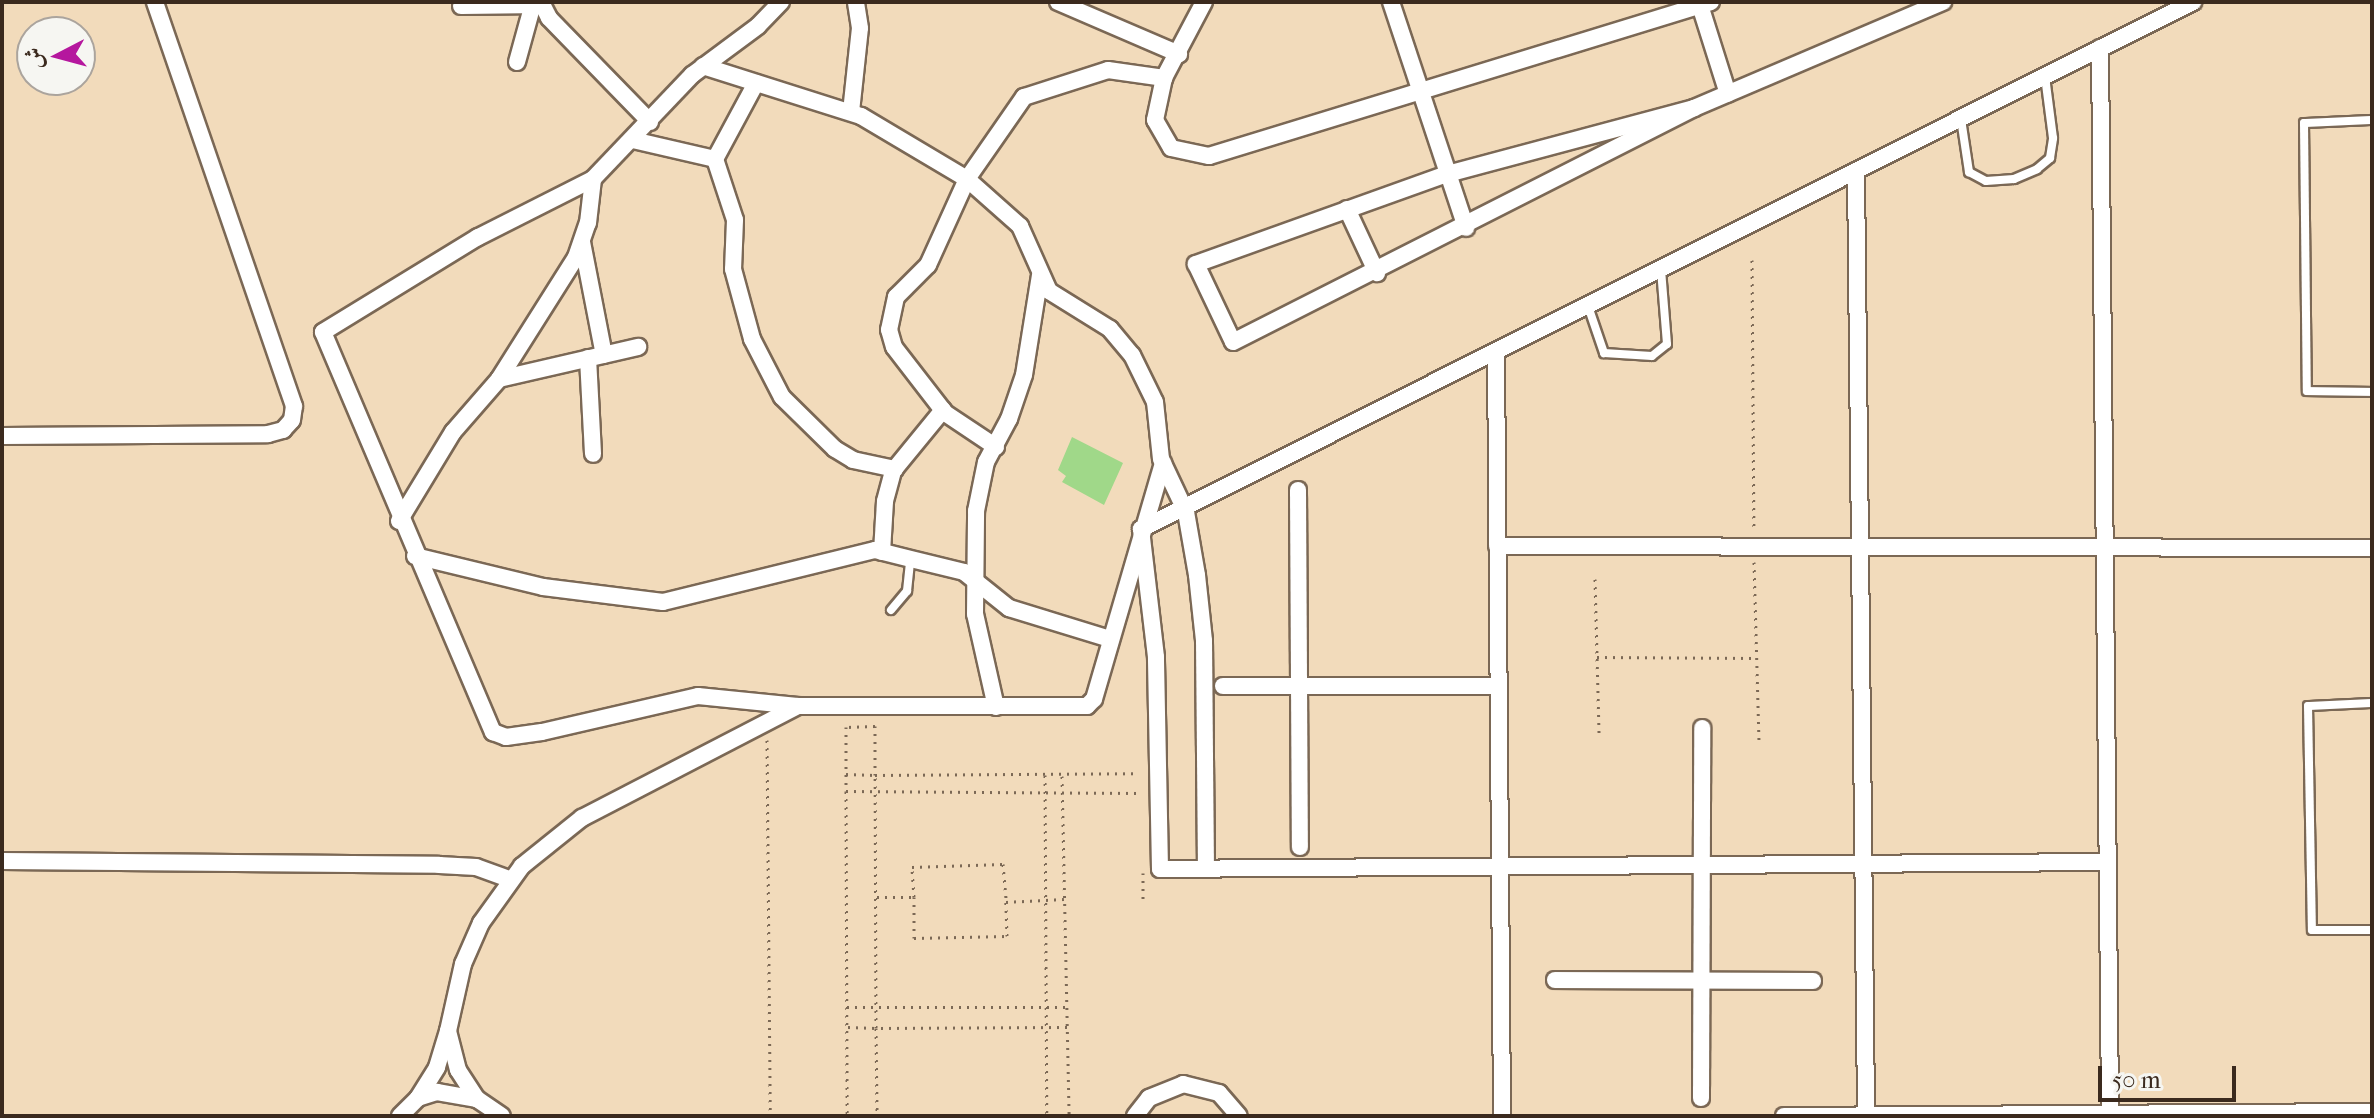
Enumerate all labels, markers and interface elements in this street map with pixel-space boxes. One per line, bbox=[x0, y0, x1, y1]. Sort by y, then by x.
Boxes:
north arrow bbox=[16, 16, 96, 96]
text: ش bbox=[20, 46, 48, 71]
scale bar bbox=[2102, 1050, 2240, 1100]
text: 50 m bbox=[2112, 1066, 2161, 1094]

